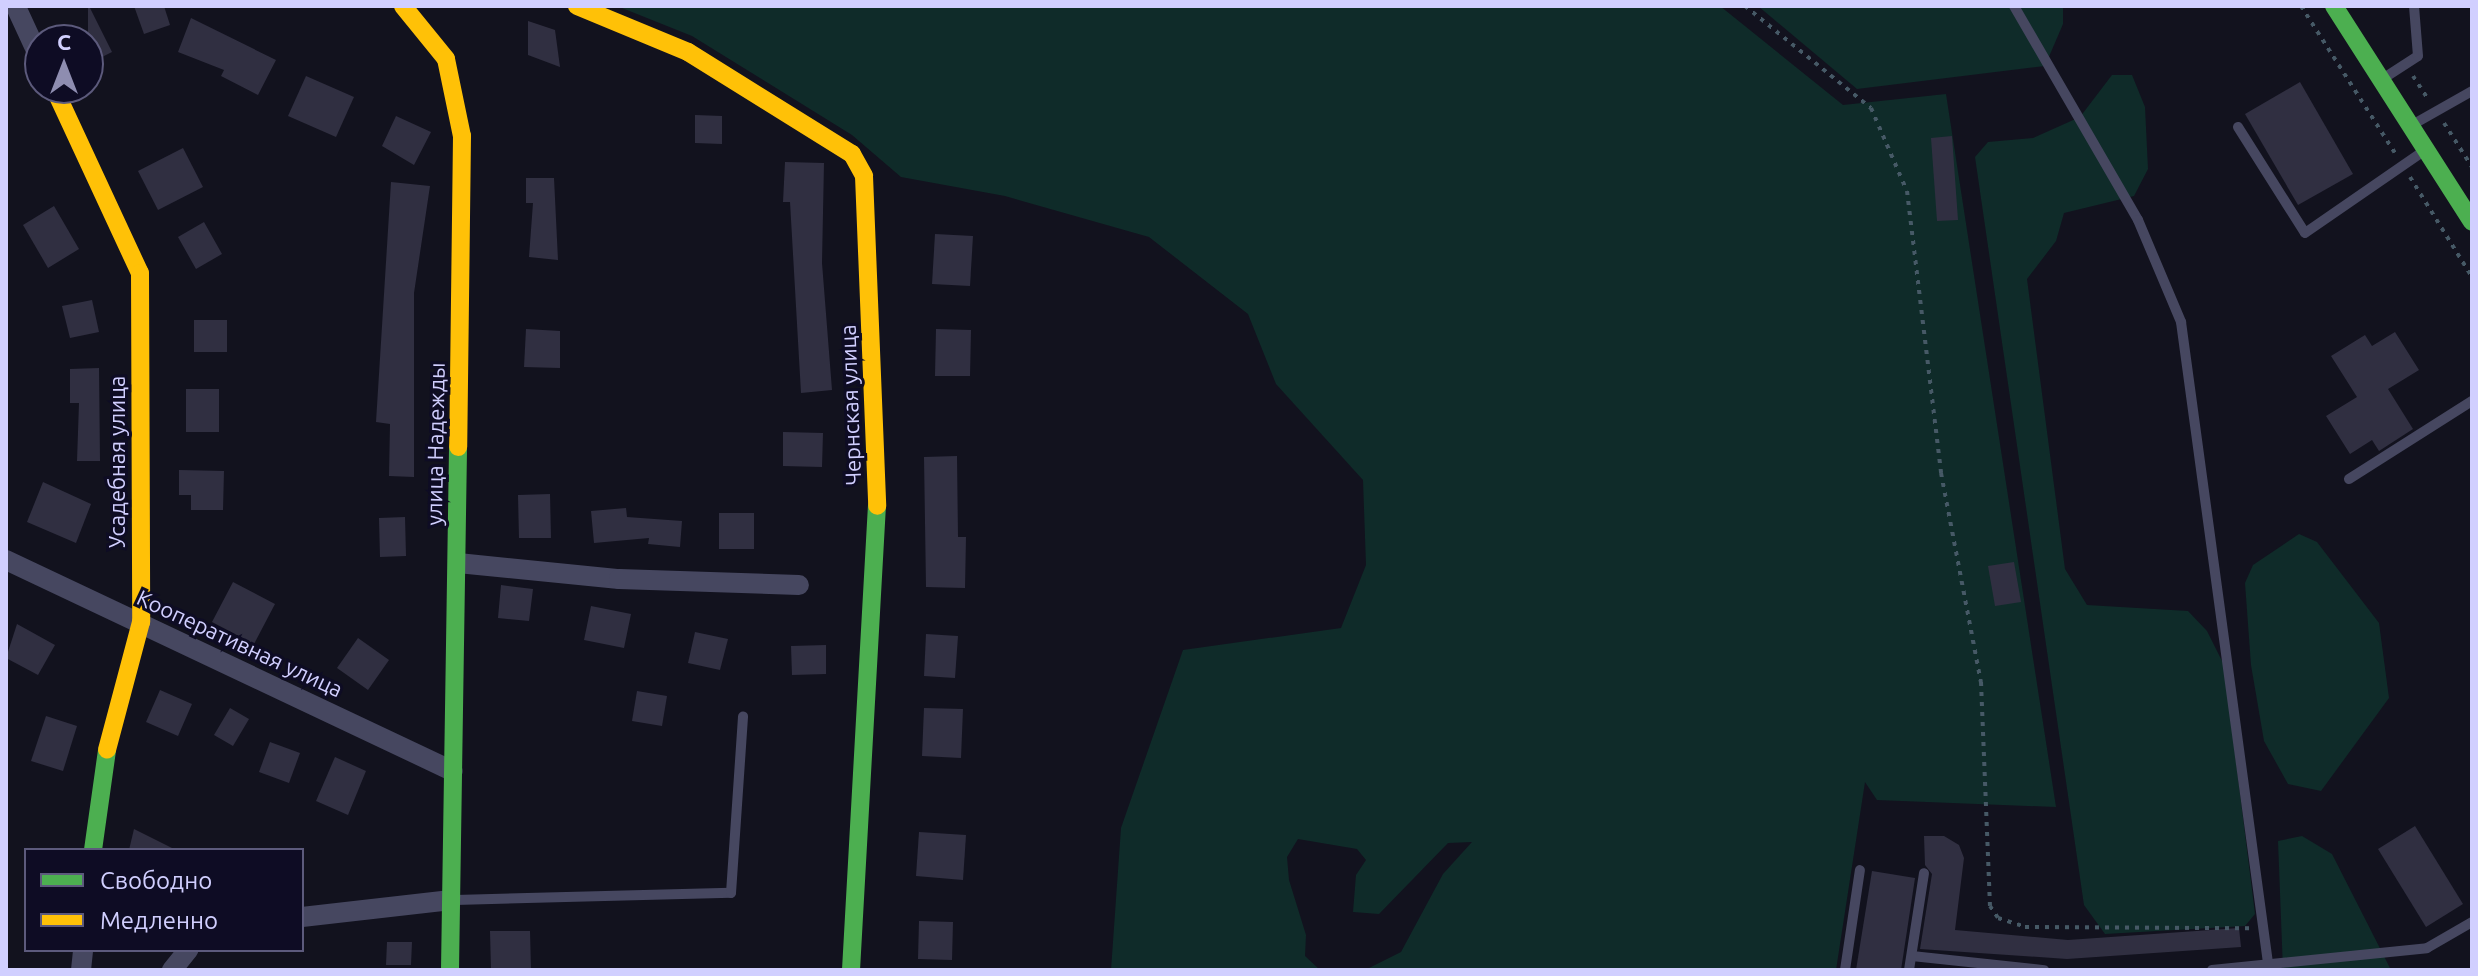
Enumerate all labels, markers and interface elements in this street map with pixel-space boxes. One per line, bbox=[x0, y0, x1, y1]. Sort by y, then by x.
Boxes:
north arrow bbox=[24, 24, 104, 104]
text: С bbox=[57, 29, 71, 54]
street label: Чернская улица bbox=[834, 324, 866, 486]
street label: улица Надежды bbox=[420, 362, 450, 526]
street label: Усадебная улица bbox=[104, 376, 130, 548]
street label: Кооперативная улица bbox=[133, 584, 347, 702]
legend bbox=[24, 848, 304, 952]
text: Свободно bbox=[100, 867, 212, 894]
text: Медленно bbox=[100, 907, 218, 934]

